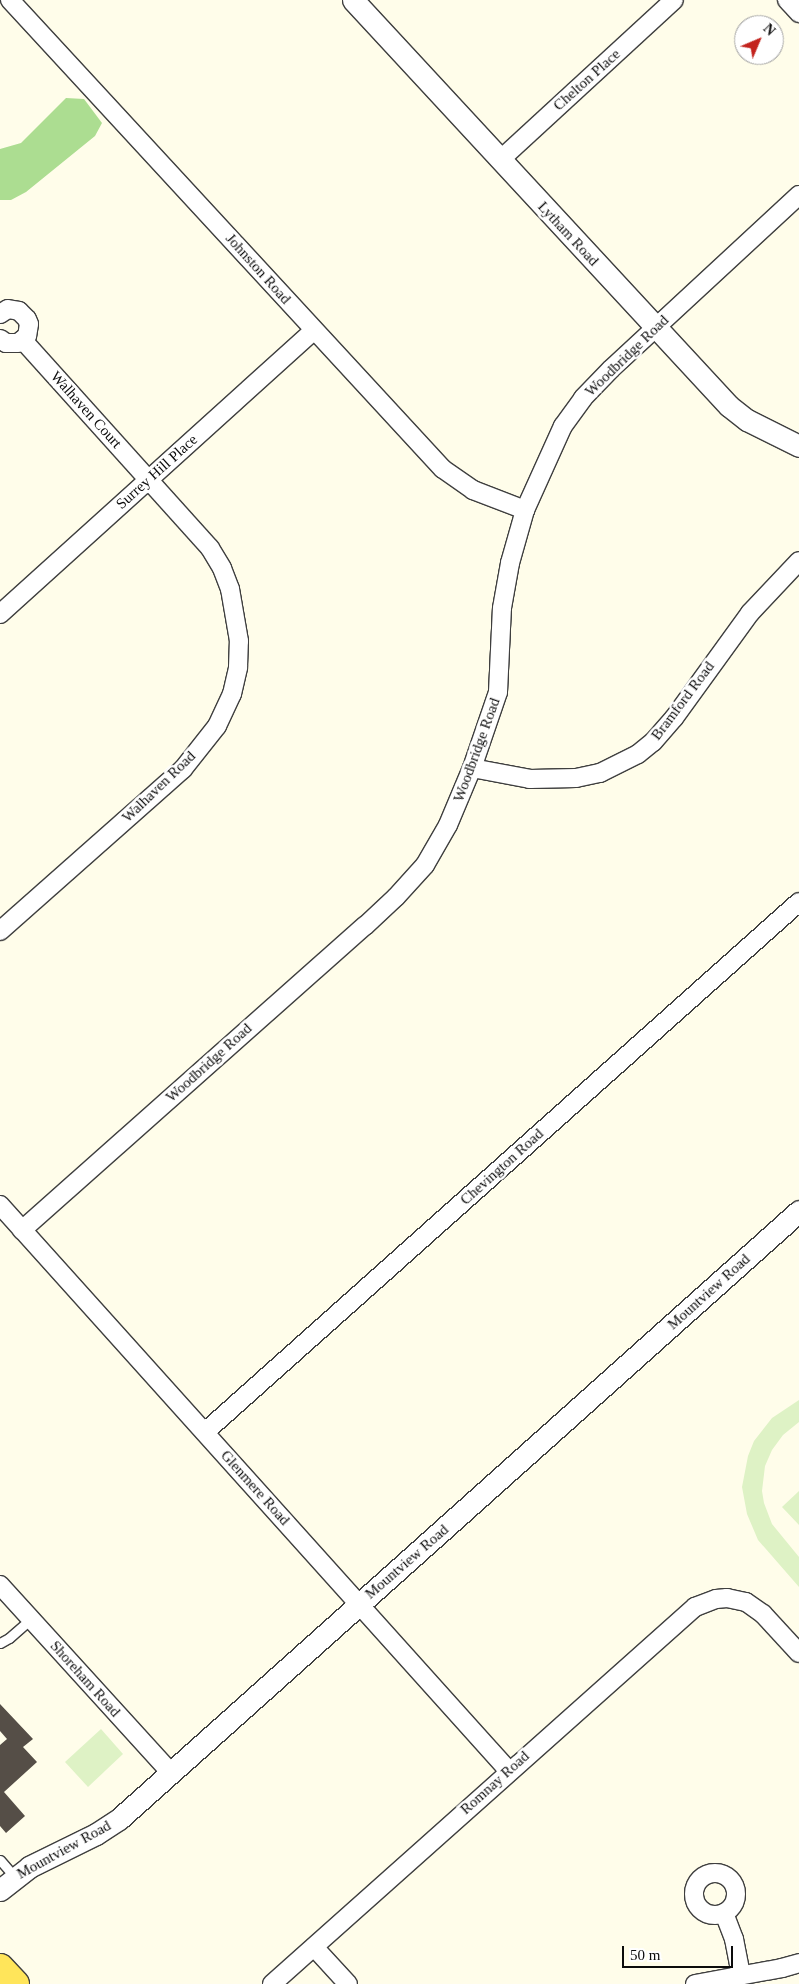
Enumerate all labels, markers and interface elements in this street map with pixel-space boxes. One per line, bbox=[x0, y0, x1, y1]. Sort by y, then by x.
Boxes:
north arrow bbox=[734, 15, 784, 65]
text: N bbox=[760, 21, 778, 39]
street label: Chelton Place bbox=[550, 45, 624, 115]
street label: Lytham Road bbox=[534, 198, 602, 270]
street label: Johnston Road bbox=[222, 230, 294, 308]
street label: Woodbridge Road bbox=[581, 312, 673, 400]
street label: Walhaven Court bbox=[47, 368, 125, 452]
street label: Surrey Hill Place bbox=[113, 431, 201, 513]
street label: Bramford Road bbox=[648, 658, 718, 744]
street label: Woodbridge Road bbox=[450, 696, 504, 804]
street label: Walhaven Road bbox=[119, 748, 199, 826]
street label: Woodbridge Road bbox=[162, 1020, 256, 1106]
street label: Chevington Road bbox=[457, 1125, 547, 1209]
street label: Mountview Road bbox=[664, 1250, 754, 1334]
street label: Glenmere Road bbox=[217, 1447, 293, 1529]
street label: Mountview Road bbox=[362, 1521, 452, 1603]
street label: Shoreham Road bbox=[46, 1637, 124, 1721]
street label: Romnay Road bbox=[457, 1747, 533, 1819]
street label: Mountview Road bbox=[14, 1817, 114, 1883]
scale bar bbox=[624, 1936, 735, 1968]
text: 50 m bbox=[630, 1947, 660, 1963]

